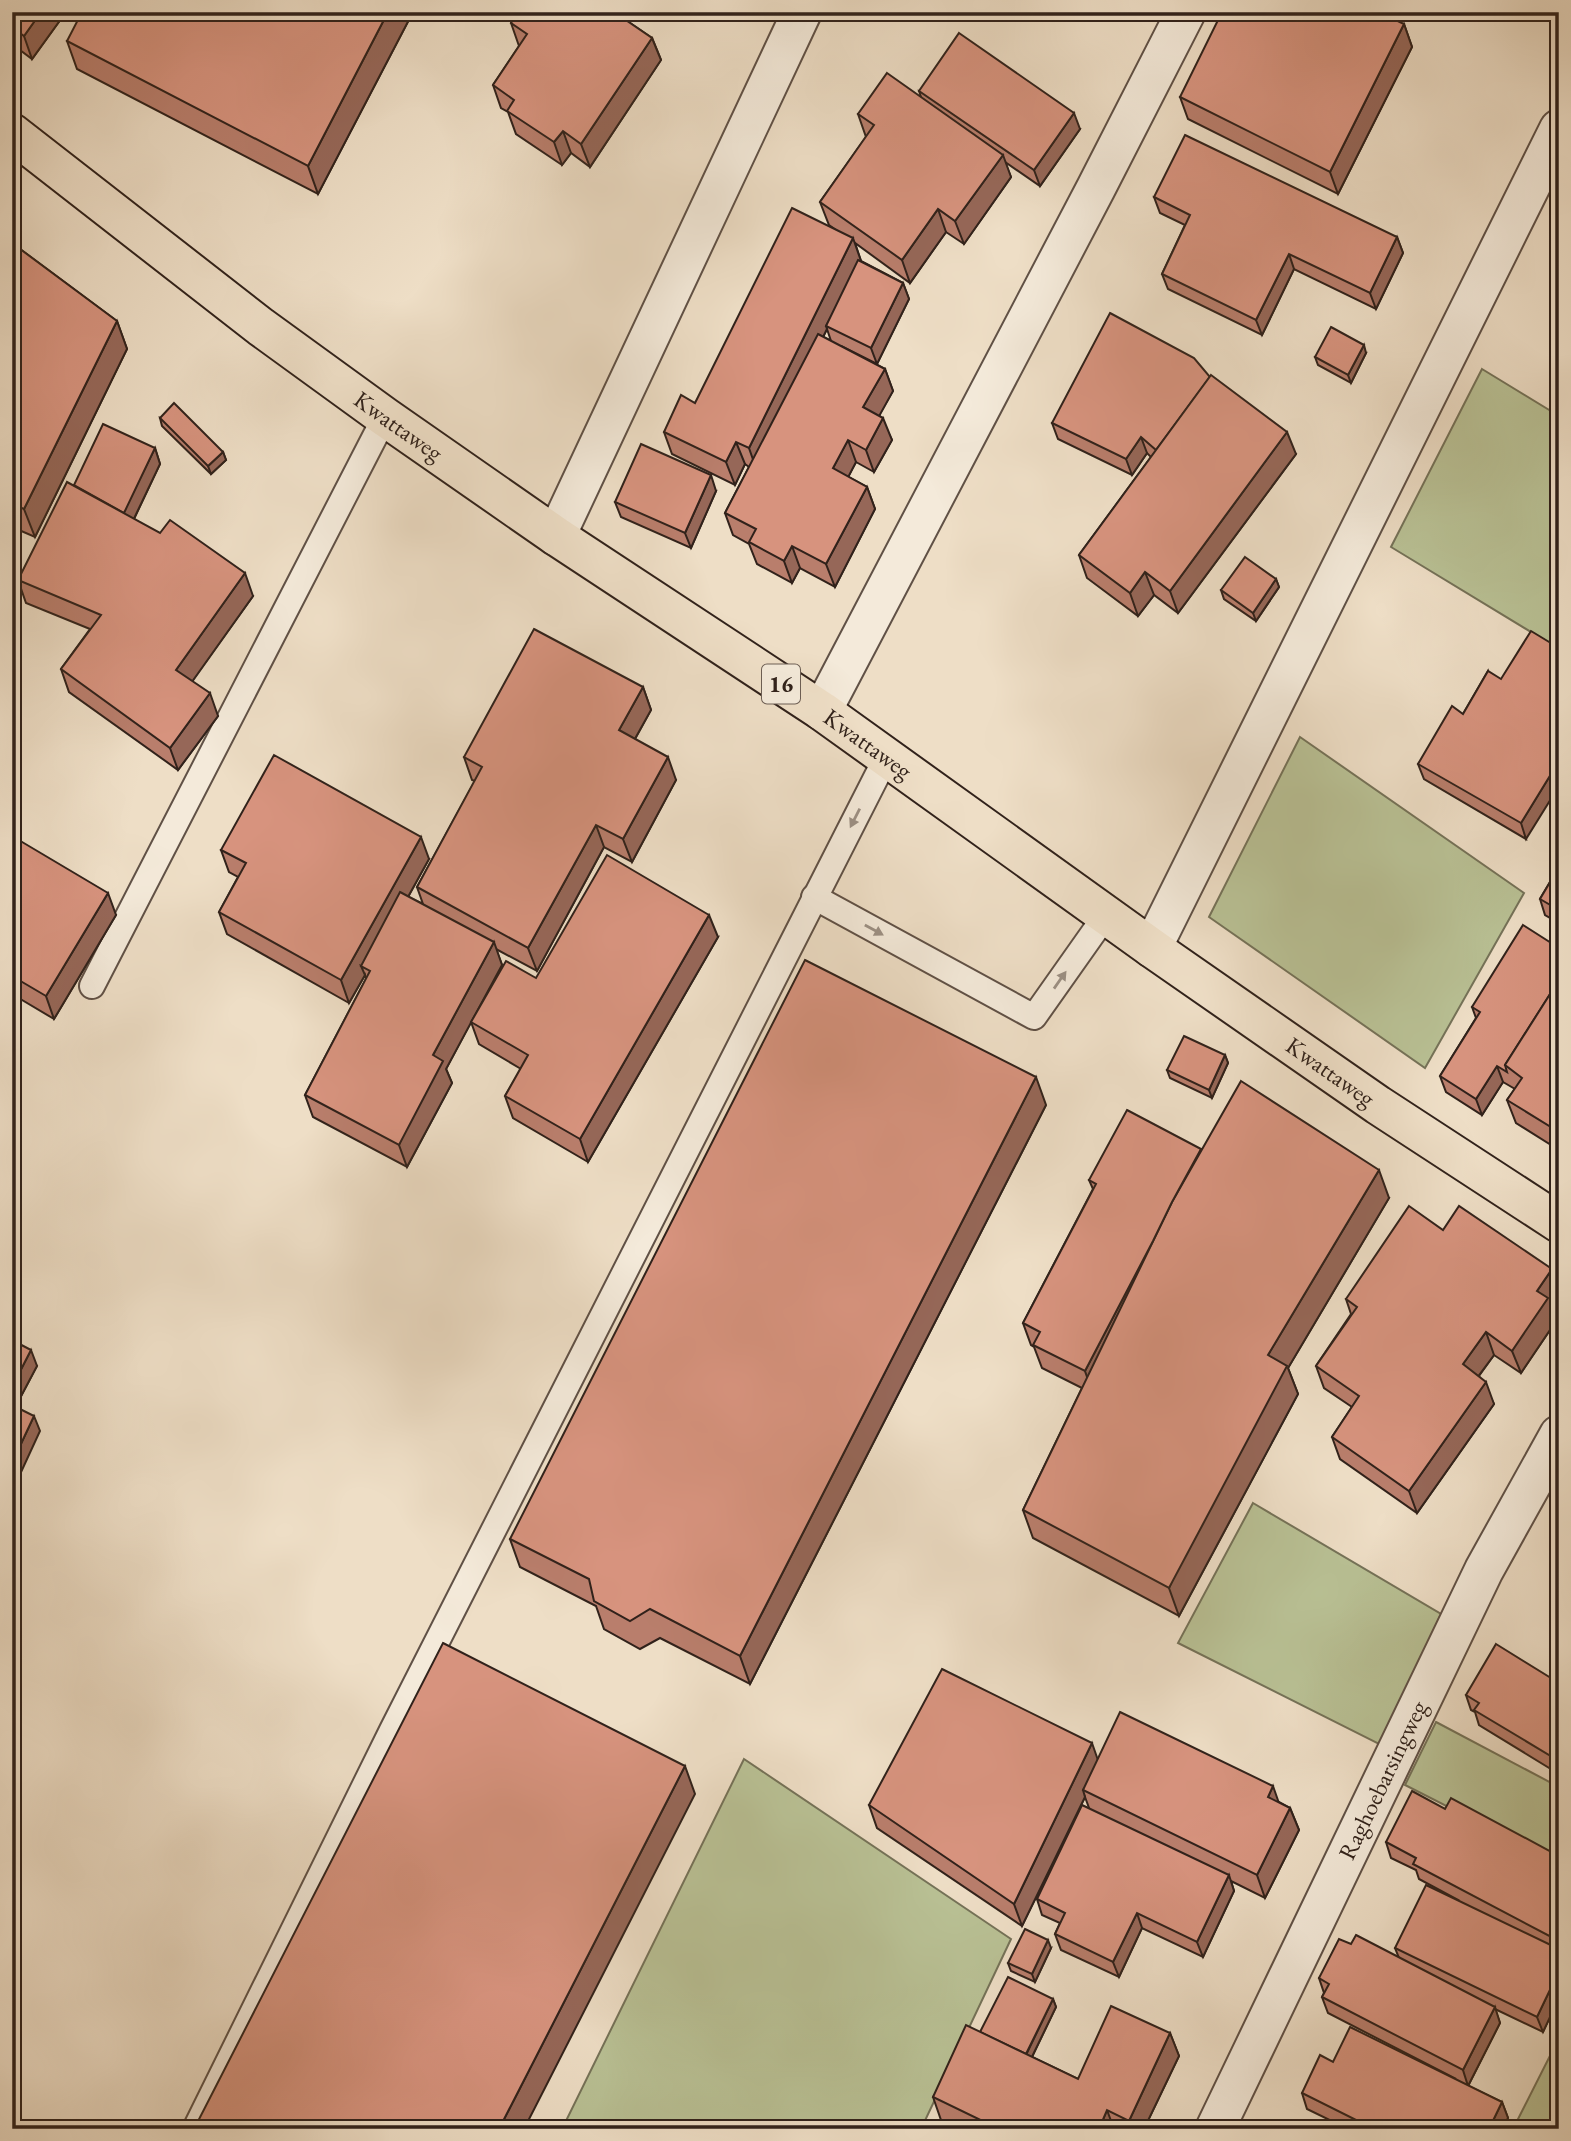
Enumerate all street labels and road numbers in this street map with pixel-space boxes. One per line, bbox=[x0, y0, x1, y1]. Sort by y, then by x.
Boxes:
street label: Kwattaweg bbox=[348, 384, 450, 468]
road number: 16 bbox=[762, 664, 800, 704]
street label: Kwattaweg bbox=[818, 701, 919, 786]
street label: Kwattaweg bbox=[1280, 1030, 1382, 1114]
street label: Raghoebarsingweg bbox=[1331, 1695, 1434, 1865]

